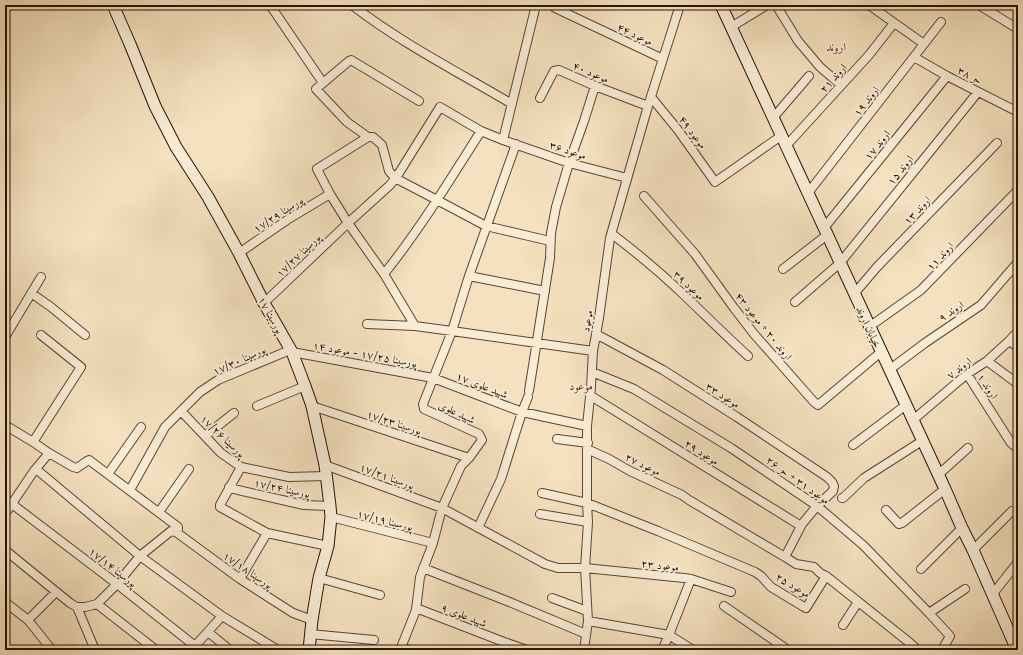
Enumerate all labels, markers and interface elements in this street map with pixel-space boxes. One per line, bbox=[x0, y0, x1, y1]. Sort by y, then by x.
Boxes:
street label: موعود ۴۴ bbox=[615, 20, 655, 48]
district label: اروند bbox=[826, 39, 846, 55]
street label: موعود ۴۰ bbox=[571, 58, 611, 86]
street label: اروند ۲۱ bbox=[816, 61, 850, 95]
street label: حر ۳۸ bbox=[955, 63, 985, 87]
street label: اروند ۱۹ bbox=[850, 83, 882, 119]
street label: موعود ۴۹ bbox=[676, 113, 710, 151]
street label: اروند ۱۷ bbox=[861, 127, 893, 163]
street label: موعود ۳۶ bbox=[548, 137, 588, 163]
street label: اروند ۱۵ bbox=[884, 152, 916, 188]
street label: پورسینا ۱۷/۲۹ bbox=[250, 192, 307, 236]
street label: اروند ۱۳ bbox=[900, 193, 934, 227]
street label: پورسینا ۱۷/۲۷ bbox=[273, 230, 325, 281]
street label: اروند ۱۱ bbox=[923, 239, 957, 273]
street label: موعود ۳۹ bbox=[670, 267, 708, 303]
street label: اروند ۲۰ + موعود ۴۳ bbox=[732, 289, 796, 363]
street label: پورسینا ۱۷ bbox=[254, 294, 287, 337]
street label: اروند ۹ bbox=[936, 297, 966, 325]
street label: خیابان اروند bbox=[853, 304, 885, 350]
street label: موعود bbox=[578, 309, 596, 333]
street label: پورسینا ۱۷/۲۵ - موعود ۱۴ bbox=[312, 338, 419, 371]
street label: پورسینا ۱۷/۳۰ bbox=[210, 342, 269, 379]
street label: اروند ۷ bbox=[944, 354, 974, 382]
street label: شهید علوی ۱۷ bbox=[454, 369, 510, 402]
street label: اروند ۱ bbox=[975, 371, 1001, 401]
district label: موعود bbox=[569, 378, 593, 394]
street label: موعود ۳۳ bbox=[703, 379, 743, 411]
street label: شهید علوی bbox=[436, 397, 478, 428]
street label: پورسینا ۱۷/۲۳ bbox=[364, 407, 424, 439]
street label: پورسینا ۱۷/۲۶ bbox=[197, 411, 249, 462]
street label: موعود ۲۹ bbox=[682, 436, 722, 468]
street label: موعود ۲۷ bbox=[623, 449, 663, 479]
street label: موعود ۳۱ + حر ۲۶ bbox=[763, 453, 833, 507]
street label: پورسینا ۱۷/۲۱ bbox=[357, 460, 417, 494]
street label: پورسینا ۱۷/۲۴ bbox=[252, 475, 312, 502]
street label: پورسینا ۱۷/۱۹ bbox=[355, 506, 415, 535]
street label: پورسینا ۱۷/۱۴ bbox=[86, 544, 141, 591]
street label: پورسینا ۱۷/۱۸ bbox=[220, 548, 276, 593]
street label: موعود ۲۳ bbox=[640, 556, 680, 574]
street label: موعود ۲۵ bbox=[773, 569, 813, 601]
street label: شهید علوی ۹ bbox=[439, 600, 489, 631]

